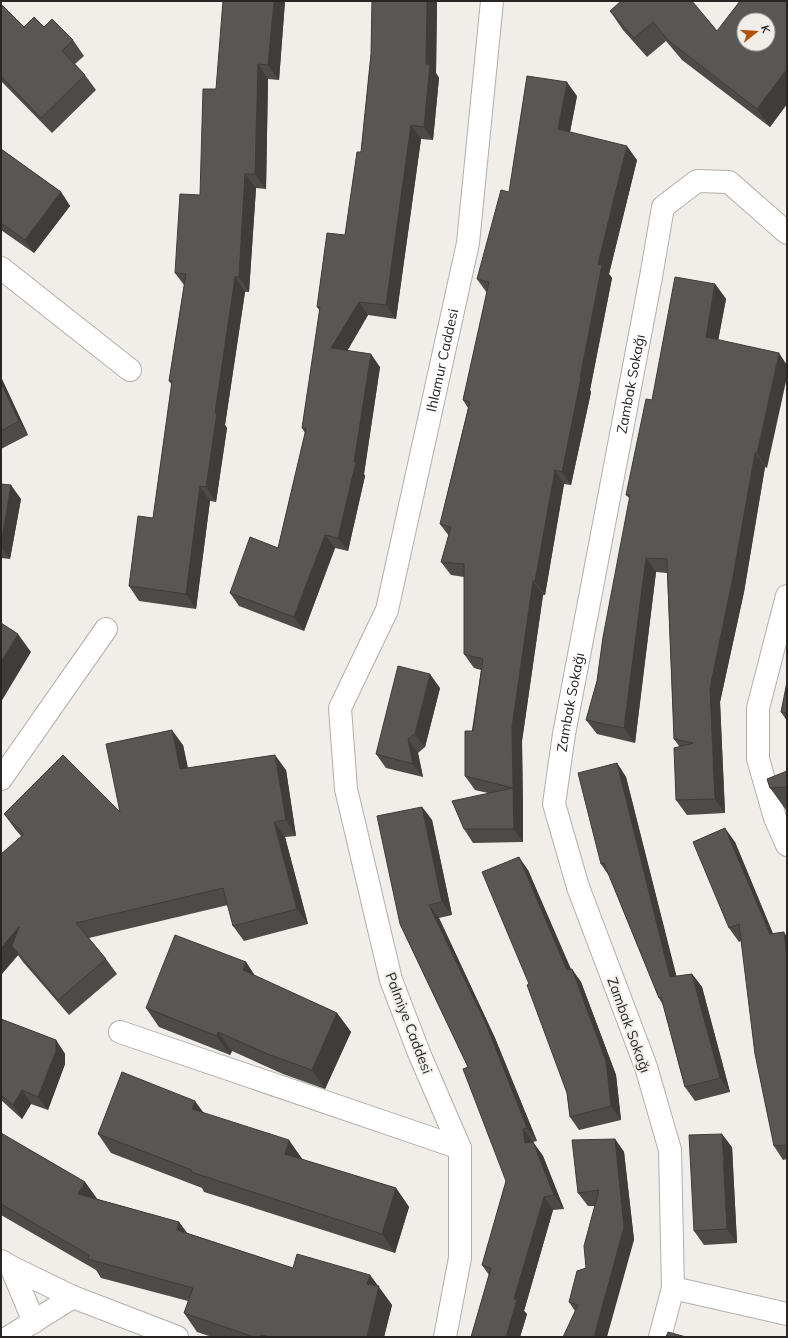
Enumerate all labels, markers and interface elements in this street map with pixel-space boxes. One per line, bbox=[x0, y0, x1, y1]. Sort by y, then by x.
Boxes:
north arrow bbox=[736, 12, 776, 52]
text: K bbox=[758, 24, 774, 35]
street label: Ihlamur Caddesi bbox=[422, 307, 462, 414]
street label: Zambak Sokağı bbox=[612, 333, 649, 435]
street label: Zambak Sokağı bbox=[553, 651, 588, 753]
street label: Palmiye Caddesi bbox=[381, 970, 437, 1076]
street label: Zambak Sokağı bbox=[603, 975, 655, 1075]

